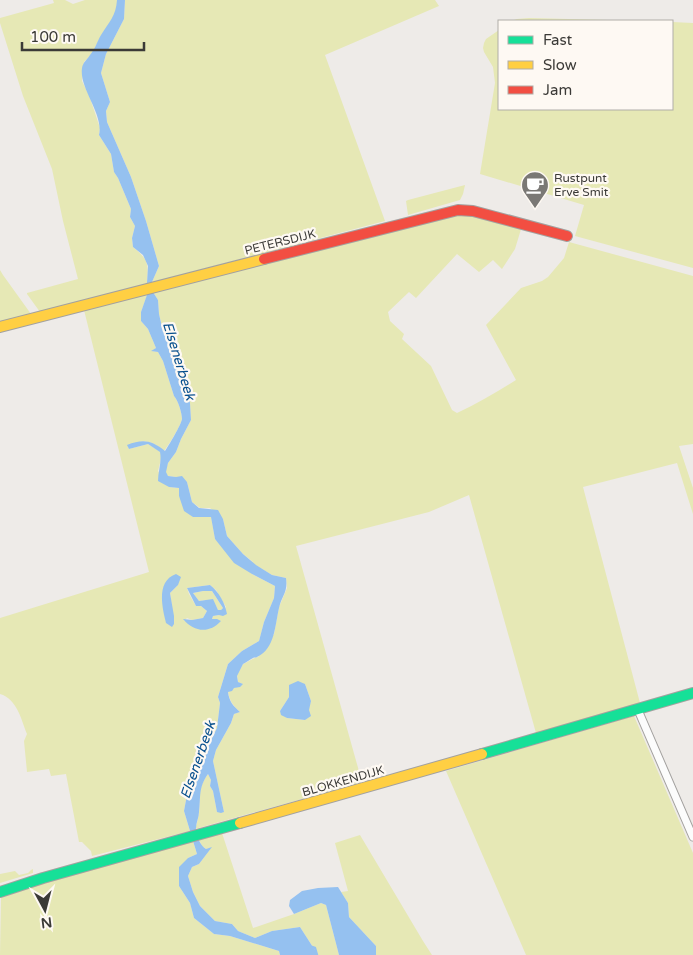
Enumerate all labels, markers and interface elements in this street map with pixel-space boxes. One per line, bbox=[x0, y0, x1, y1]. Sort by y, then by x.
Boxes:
scale bar bbox=[22, 20, 145, 52]
legend bbox=[498, 20, 673, 110]
text: 100 m bbox=[30, 28, 76, 46]
text: Fast bbox=[543, 31, 573, 49]
text: Slow bbox=[543, 56, 577, 74]
text: Jam bbox=[543, 81, 572, 99]
cafe icon: Rustpunt Erve Smit bbox=[520, 170, 550, 209]
place label: Rustpunt Erve Smit bbox=[554, 171, 609, 199]
street label: PETERSDIJK bbox=[243, 226, 317, 258]
water label: Elsenerbeek bbox=[159, 320, 199, 404]
water label: Elsenerbeek bbox=[177, 718, 220, 801]
street label: BLOKKENDIJK bbox=[300, 763, 386, 799]
north arrow bbox=[20, 885, 70, 935]
text: N bbox=[40, 913, 53, 932]

